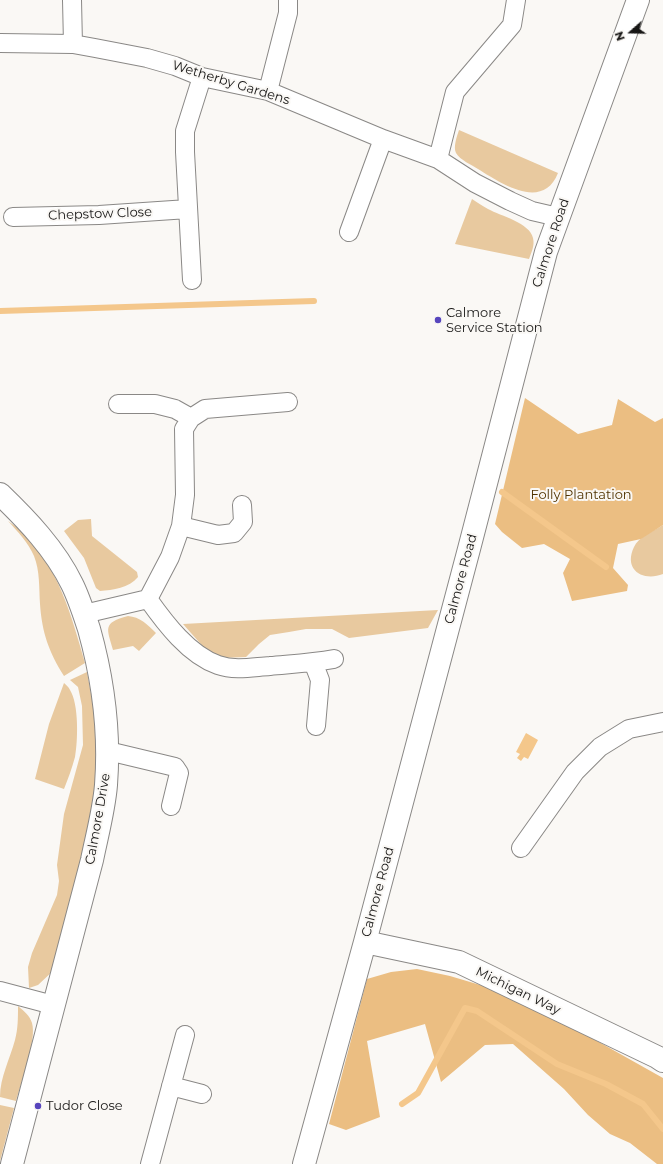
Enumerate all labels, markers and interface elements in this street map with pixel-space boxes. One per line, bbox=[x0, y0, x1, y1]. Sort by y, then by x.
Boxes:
north arrow bbox=[611, 12, 651, 52]
text: N bbox=[612, 30, 628, 43]
street label: Wetherby Gardens bbox=[170, 58, 292, 108]
street label: Calmore Road bbox=[529, 197, 573, 289]
street label: Chepstow Close bbox=[48, 204, 152, 224]
place label: Calmore Service Station bbox=[446, 305, 543, 336]
marker: Calmore Service Station bbox=[433, 315, 443, 325]
park label: Folly Plantation bbox=[530, 487, 632, 503]
street label: Calmore Road bbox=[441, 532, 481, 626]
street label: Calmore Drive bbox=[82, 772, 114, 866]
street label: Calmore Road bbox=[358, 845, 398, 939]
street label: Michigan Way bbox=[473, 964, 563, 1018]
place label: Tudor Close bbox=[46, 1098, 123, 1114]
marker: Tudor Close bbox=[33, 1101, 43, 1111]

